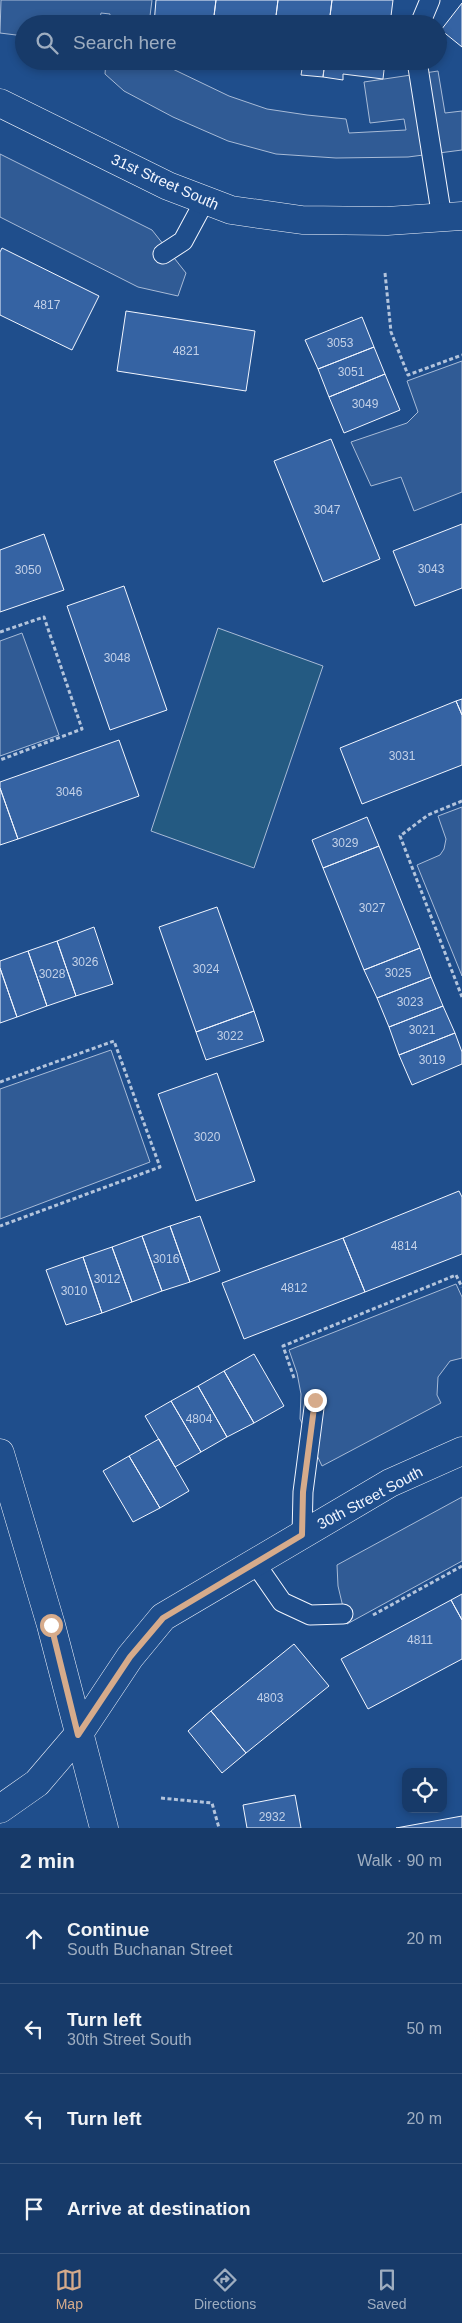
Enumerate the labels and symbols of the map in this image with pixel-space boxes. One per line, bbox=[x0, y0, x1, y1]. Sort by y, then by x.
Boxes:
street label: 31st Street South bbox=[109, 150, 222, 213]
house number: 4817 bbox=[34, 298, 61, 312]
house number: 3053 bbox=[327, 336, 354, 350]
house number: 4821 bbox=[173, 344, 200, 358]
house number: 3051 bbox=[338, 365, 365, 379]
house number: 3049 bbox=[352, 397, 379, 411]
house number: 3047 bbox=[314, 503, 341, 517]
house number: 3043 bbox=[418, 562, 445, 576]
house number: 3050 bbox=[15, 563, 42, 577]
house number: 3048 bbox=[104, 651, 131, 665]
house number: 3031 bbox=[389, 749, 416, 763]
house number: 3046 bbox=[56, 785, 83, 799]
house number: 3029 bbox=[332, 836, 359, 850]
house number: 3027 bbox=[359, 901, 386, 915]
house number: 3026 bbox=[72, 955, 99, 969]
house number: 3024 bbox=[193, 962, 220, 976]
house number: 3025 bbox=[385, 966, 412, 980]
house number: 3028 bbox=[39, 967, 66, 981]
house number: 3023 bbox=[397, 995, 424, 1009]
house number: 3021 bbox=[409, 1023, 436, 1037]
house number: 3022 bbox=[217, 1029, 244, 1043]
house number: 3019 bbox=[419, 1053, 446, 1067]
house number: 3020 bbox=[194, 1130, 221, 1144]
house number: 4814 bbox=[391, 1239, 418, 1253]
house number: 3016 bbox=[153, 1252, 180, 1266]
house number: 3012 bbox=[94, 1272, 121, 1286]
house number: 4812 bbox=[281, 1281, 308, 1295]
house number: 3010 bbox=[61, 1284, 88, 1298]
route end bbox=[304, 1389, 327, 1412]
house number: 4804 bbox=[186, 1412, 213, 1426]
street label: 30th Street South bbox=[314, 1463, 425, 1532]
route start bbox=[40, 1614, 63, 1637]
house number: 4811 bbox=[407, 1633, 433, 1647]
house number: 4803 bbox=[257, 1691, 284, 1705]
house number: 2932 bbox=[259, 1810, 286, 1824]

